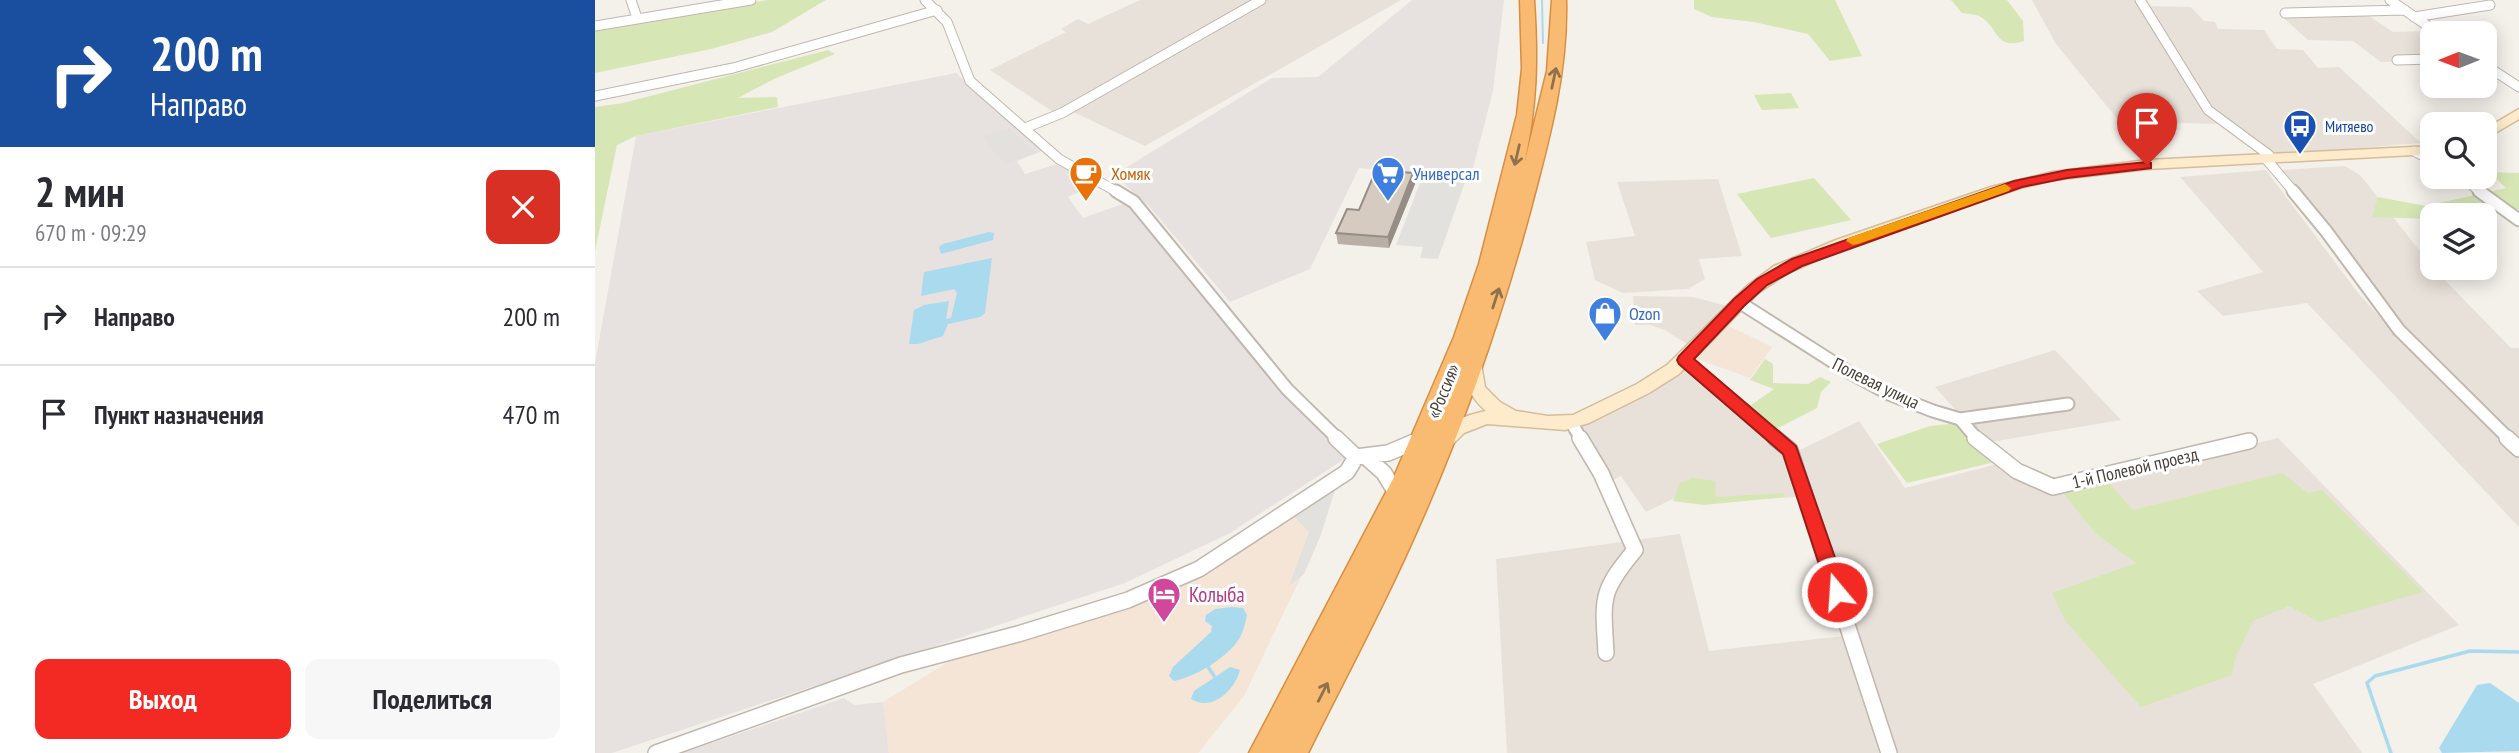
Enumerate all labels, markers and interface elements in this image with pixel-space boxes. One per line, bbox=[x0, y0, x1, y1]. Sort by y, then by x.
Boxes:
text: 200 m bbox=[150, 21, 263, 85]
north arrow bbox=[2420, 21, 2497, 98]
map controls bbox=[2420, 21, 2497, 280]
icon: right bbox=[35, 28, 126, 119]
one-way arrow bbox=[1548, 67, 1561, 90]
text: Направо bbox=[150, 83, 247, 125]
pin bbox=[2117, 93, 2177, 165]
icon: arrive bbox=[2128, 104, 2166, 142]
bus stop icon: Митяево bbox=[2281, 107, 2319, 156]
button: search bbox=[2420, 112, 2497, 189]
place label: Митяево bbox=[2325, 116, 2374, 136]
one-way arrow bbox=[1510, 143, 1523, 166]
cafe icon: Хомяк bbox=[1067, 154, 1105, 203]
supermarket icon: Универсал bbox=[1369, 154, 1407, 203]
place label: Хомяк bbox=[1111, 162, 1151, 185]
place label: Универсал bbox=[1413, 162, 1480, 185]
text: 2 мин bbox=[35, 164, 125, 219]
button: close bbox=[486, 170, 560, 244]
button: layers bbox=[2420, 203, 2497, 280]
text: 670 m · 09:29 bbox=[35, 218, 147, 247]
one-way arrow bbox=[1491, 287, 1503, 309]
shop icon: Ozon bbox=[1586, 294, 1624, 343]
icon: right bbox=[35, 297, 73, 335]
text: Направо bbox=[94, 300, 175, 333]
text: 200 m bbox=[502, 300, 560, 333]
place label: Ozon bbox=[1629, 302, 1661, 325]
street label: Полевая улица bbox=[1829, 352, 1923, 414]
street label: «Россия» bbox=[1422, 360, 1464, 422]
icon: arrive bbox=[35, 395, 73, 433]
text: Пункт назначения bbox=[94, 398, 264, 431]
text: 470 m bbox=[502, 398, 560, 431]
street label: 1-й Полевой проезд bbox=[2070, 442, 2200, 494]
position arrow bbox=[1800, 555, 1874, 629]
hotel icon: Колыба bbox=[1145, 575, 1183, 624]
place label: Колыба bbox=[1189, 581, 1245, 608]
button: Выход bbox=[35, 659, 291, 739]
button: Поделиться bbox=[305, 659, 560, 739]
one-way arrow bbox=[1316, 682, 1330, 703]

